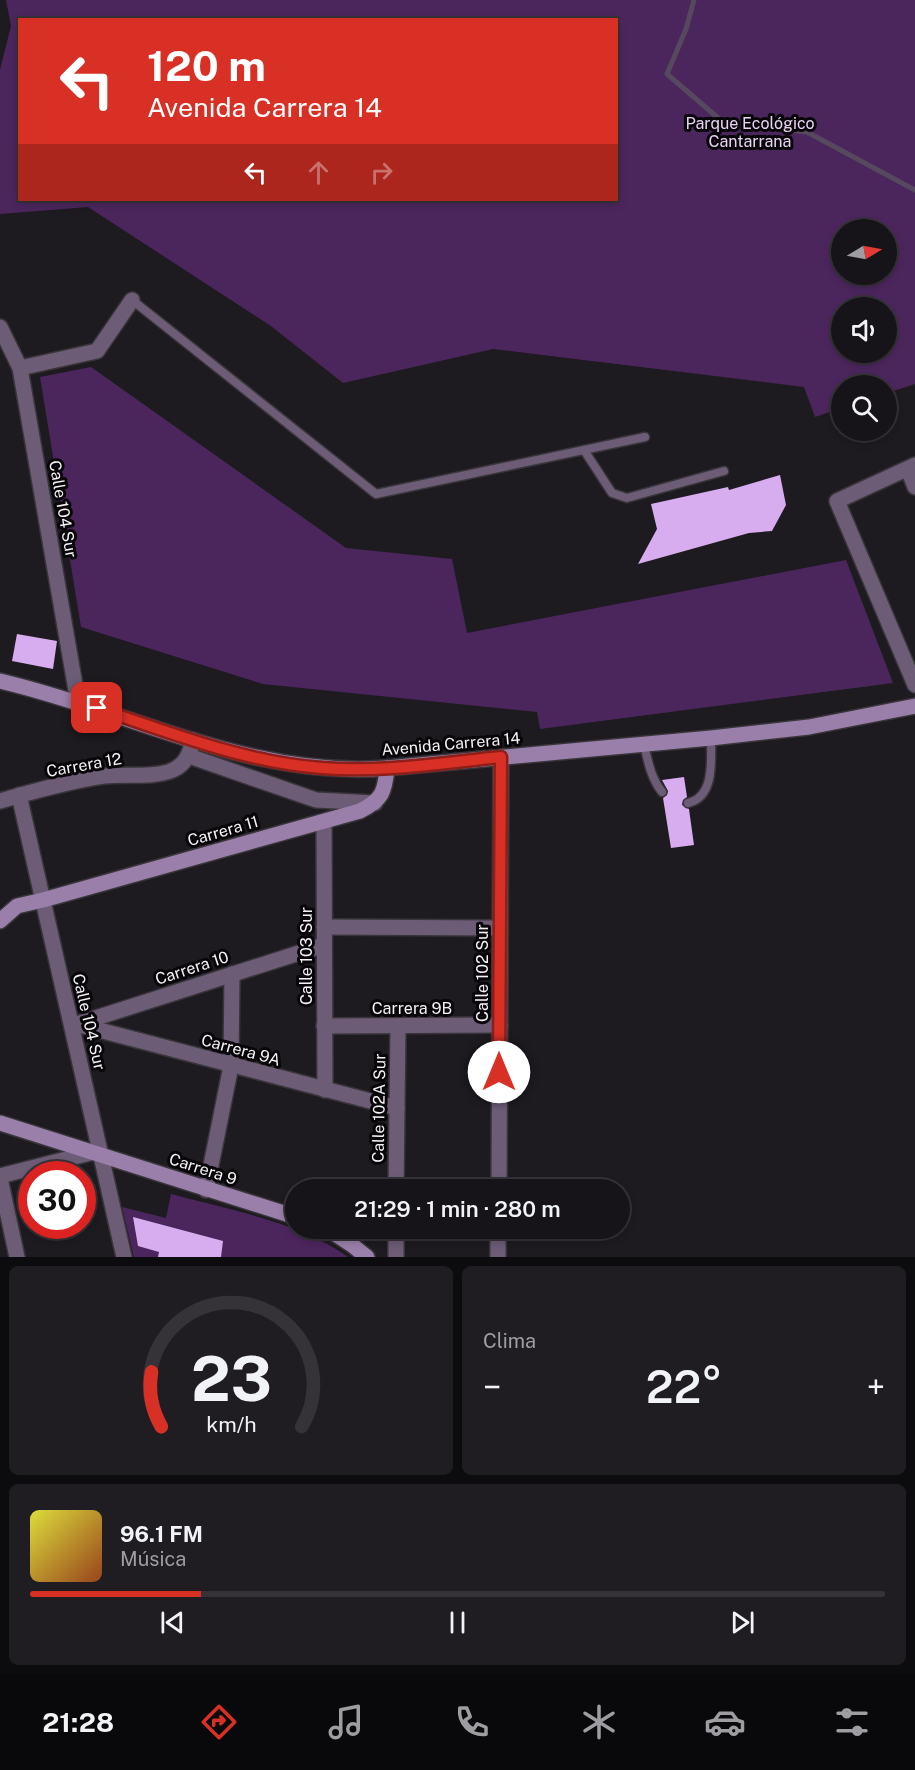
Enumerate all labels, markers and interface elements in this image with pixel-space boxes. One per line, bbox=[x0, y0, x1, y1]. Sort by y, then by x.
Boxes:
text: 120 m bbox=[147, 41, 266, 90]
icon: left bbox=[48, 42, 126, 120]
text: Avenida Carrera 14 bbox=[147, 91, 382, 123]
park label: Parque Ecológico Cantarrana bbox=[685, 114, 815, 151]
icon: left bbox=[239, 156, 272, 189]
icon: ahead bbox=[302, 156, 335, 189]
icon: right bbox=[365, 156, 398, 189]
north arrow bbox=[831, 219, 897, 285]
map controls bbox=[831, 219, 897, 441]
button: sound bbox=[831, 297, 897, 363]
button: search bbox=[831, 375, 897, 441]
street label: Calle 104 Sur bbox=[45, 459, 81, 559]
pin bbox=[71, 682, 122, 733]
icon: arrive bbox=[80, 691, 113, 724]
street label: Avenida Carrera 14 bbox=[381, 728, 521, 760]
street label: Carrera 12 bbox=[45, 749, 123, 781]
street label: Carrera 11 bbox=[185, 812, 261, 850]
street label: Calle 103 Sur bbox=[297, 907, 316, 1005]
street label: Calle 102 Sur bbox=[473, 924, 492, 1022]
street label: Carrera 10 bbox=[153, 947, 231, 989]
street label: Calle 104 Sur bbox=[69, 972, 109, 1072]
street label: Carrera 9B bbox=[372, 999, 452, 1018]
street label: Carrera 9A bbox=[199, 1030, 283, 1070]
position arrow bbox=[467, 1040, 531, 1104]
street label: Calle 102A Sur bbox=[369, 1053, 389, 1163]
street label: Carrera 9 bbox=[167, 1149, 239, 1189]
speed limit sign: 30 bbox=[18, 1161, 96, 1239]
text: 21:29 · 1 min · 280 m bbox=[354, 1196, 561, 1222]
text: Clima bbox=[483, 1329, 536, 1353]
text: 23 bbox=[190, 1342, 272, 1415]
text: 22° bbox=[646, 1360, 722, 1413]
text: − bbox=[483, 1368, 501, 1406]
text: + bbox=[867, 1368, 885, 1406]
text: km/h bbox=[206, 1413, 256, 1438]
text: 96.1 FM bbox=[120, 1521, 203, 1547]
text: Música bbox=[120, 1547, 186, 1571]
icon: previous bbox=[156, 1606, 189, 1639]
icon: pause bbox=[441, 1606, 474, 1639]
icon: next bbox=[726, 1606, 759, 1639]
icon: directions bbox=[198, 1701, 240, 1743]
icon: music bbox=[325, 1701, 367, 1743]
icon: phone bbox=[451, 1701, 493, 1743]
icon: climate bbox=[578, 1701, 620, 1743]
icon: car bbox=[704, 1701, 746, 1743]
icon: filters bbox=[831, 1701, 873, 1743]
text: 21:28 bbox=[42, 1706, 114, 1738]

